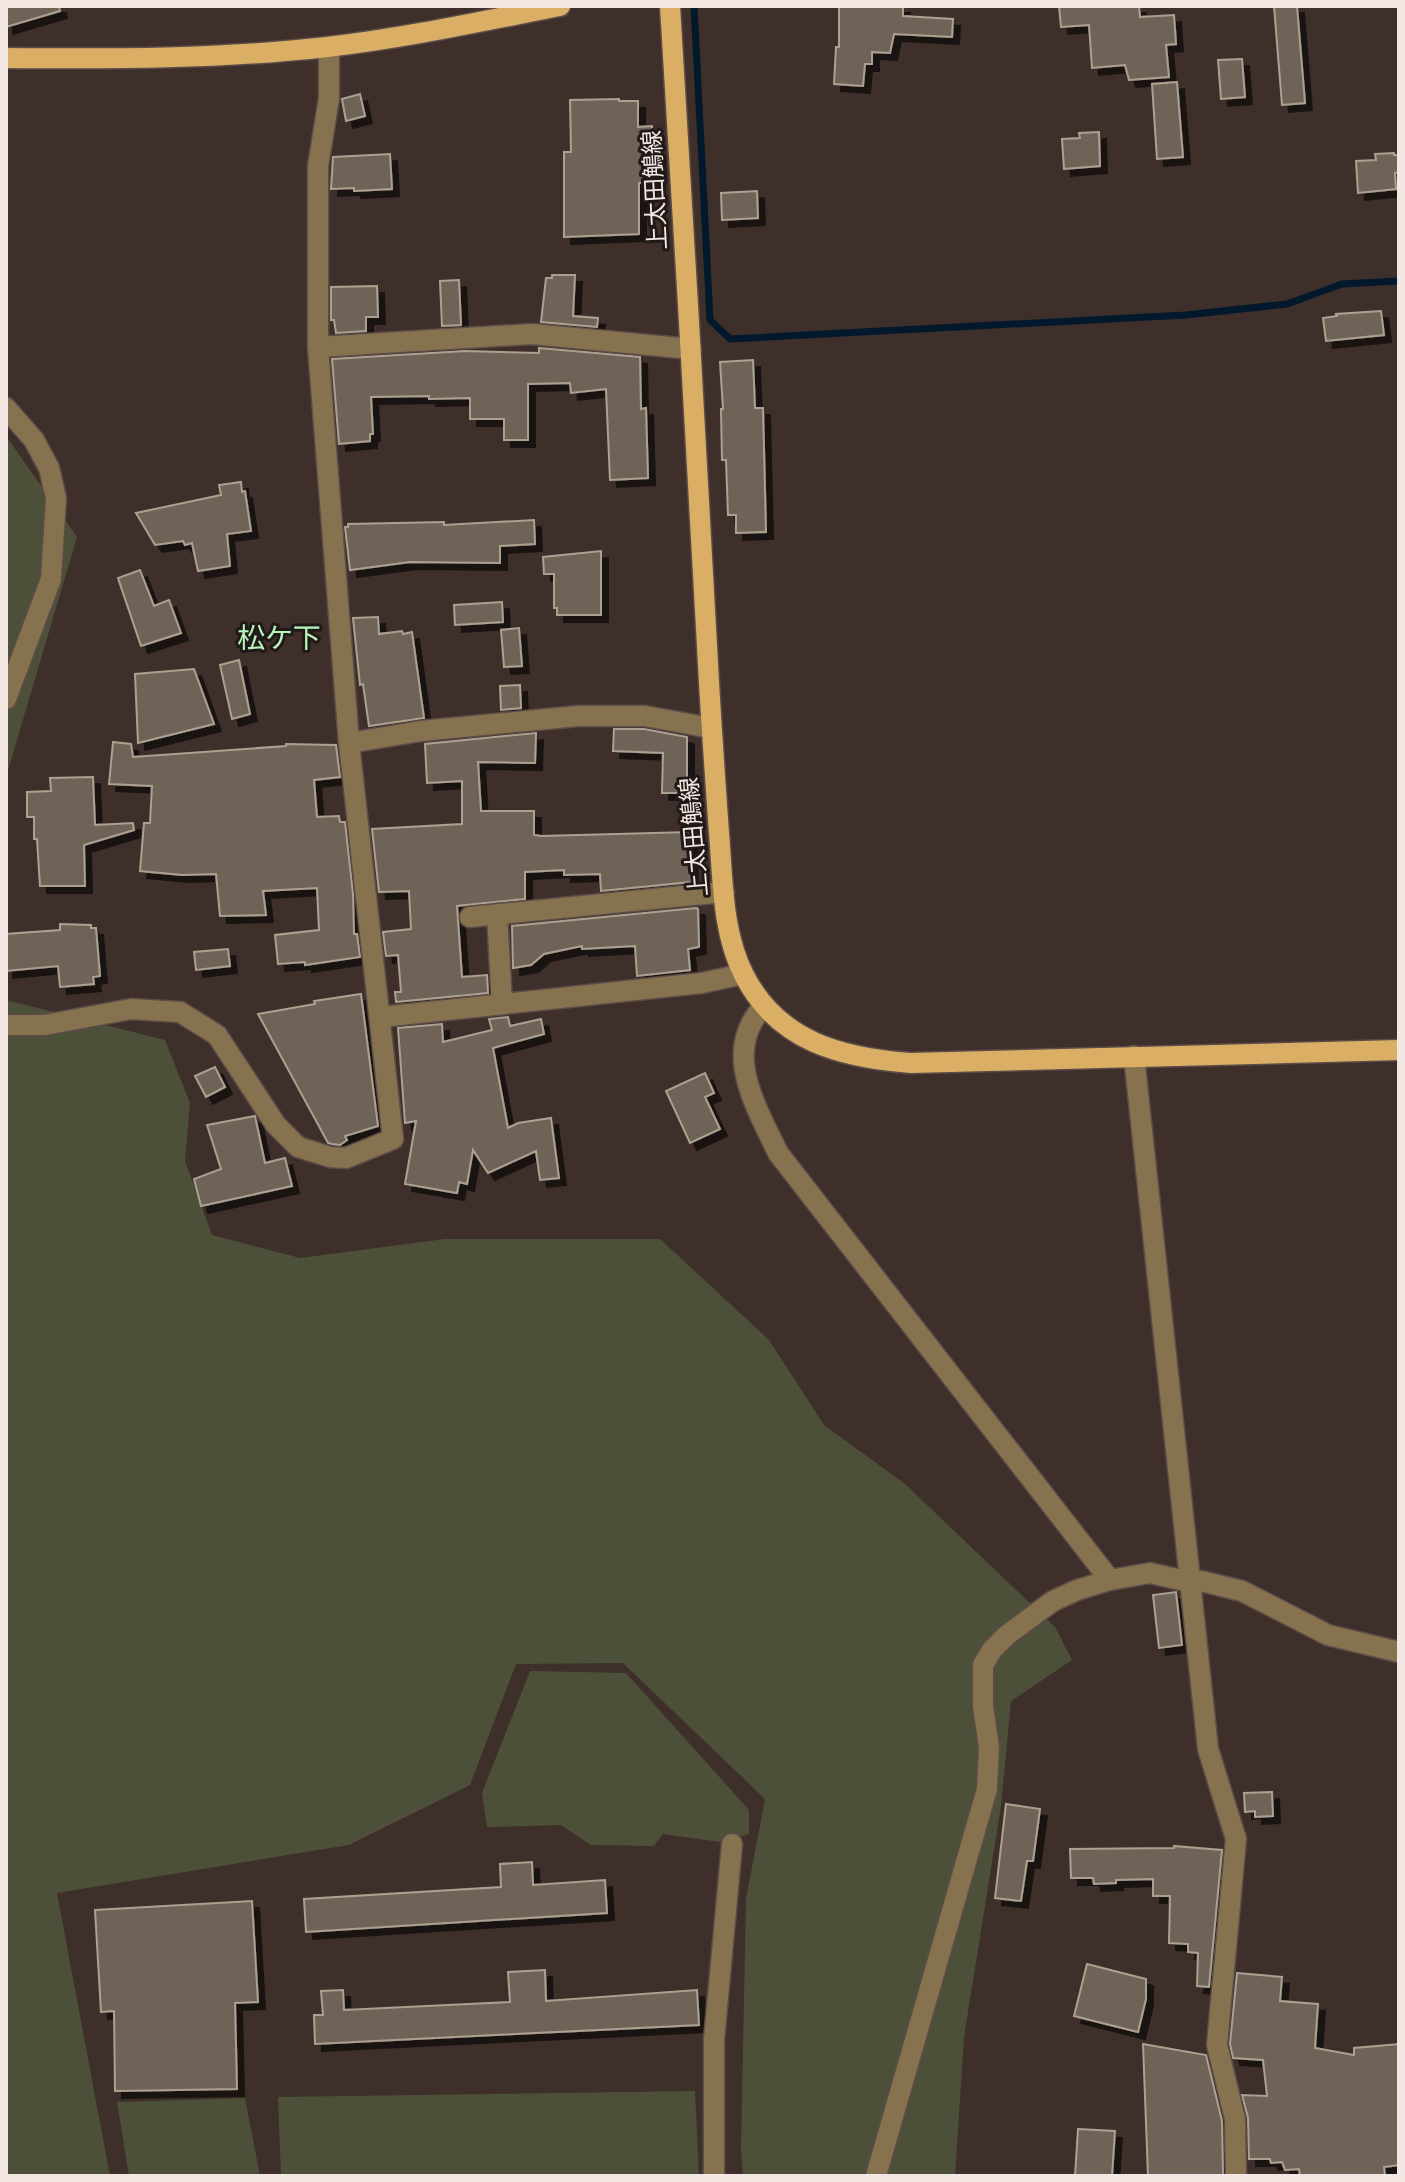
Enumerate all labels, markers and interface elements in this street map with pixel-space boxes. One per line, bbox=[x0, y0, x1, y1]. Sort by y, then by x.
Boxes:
street label: 上太田鵤線 bbox=[636, 129, 674, 251]
district label: 松ケ下 bbox=[237, 620, 321, 658]
street label: 上太田鵤線 bbox=[673, 776, 715, 898]

